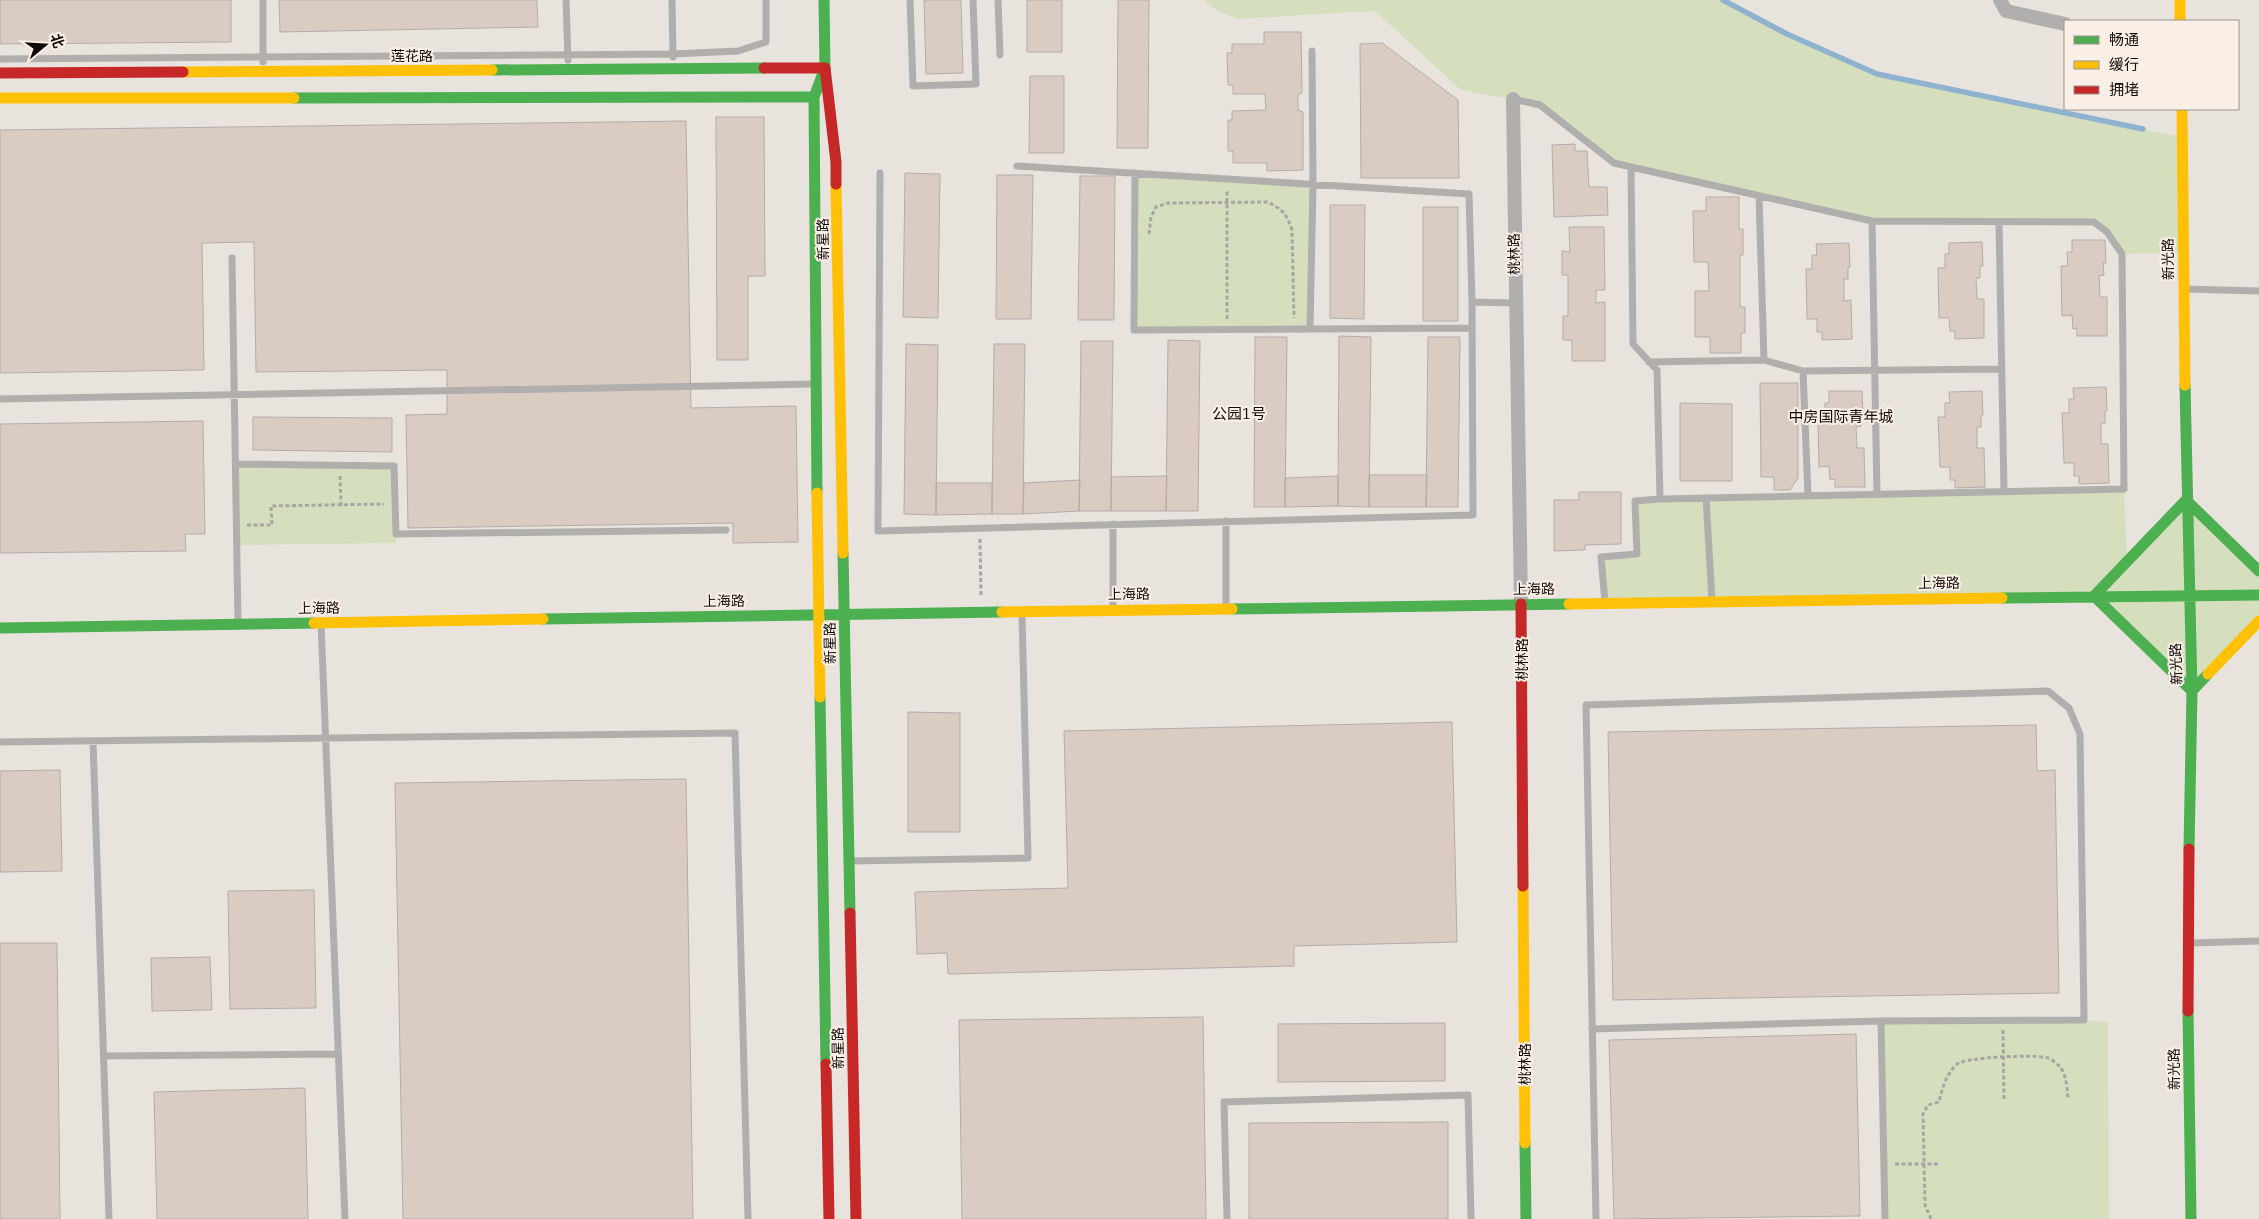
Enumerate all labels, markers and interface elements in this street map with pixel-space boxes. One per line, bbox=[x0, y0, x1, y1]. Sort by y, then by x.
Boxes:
north arrow bbox=[20, 20, 70, 70]
legend bbox=[2064, 20, 2239, 110]
text: 畅通 bbox=[2109, 30, 2139, 49]
text: 北 bbox=[47, 32, 68, 50]
street label: 莲花路 bbox=[391, 47, 433, 65]
text: 缓行 bbox=[2109, 55, 2139, 74]
text: 拥堵 bbox=[2109, 80, 2139, 99]
street label: 新星路 bbox=[814, 218, 832, 260]
street label: 桃林路 bbox=[1505, 233, 1523, 275]
street label: 新光路 bbox=[2159, 238, 2177, 280]
district label: 公园1号 bbox=[1212, 404, 1266, 423]
district label: 中房国际青年城 bbox=[1788, 407, 1894, 426]
street label: 上海路 bbox=[1918, 574, 1960, 592]
street label: 上海路 bbox=[1513, 580, 1555, 598]
street label: 上海路 bbox=[1108, 585, 1150, 603]
street label: 上海路 bbox=[703, 592, 745, 610]
street label: 上海路 bbox=[298, 599, 340, 617]
street label: 新星路 bbox=[821, 622, 839, 664]
street label: 桃林路 bbox=[1513, 638, 1531, 680]
street label: 新光路 bbox=[2166, 643, 2186, 685]
street label: 新星路 bbox=[829, 1027, 847, 1069]
street label: 桃林路 bbox=[1516, 1043, 1534, 1085]
street label: 新光路 bbox=[2165, 1048, 2183, 1090]

